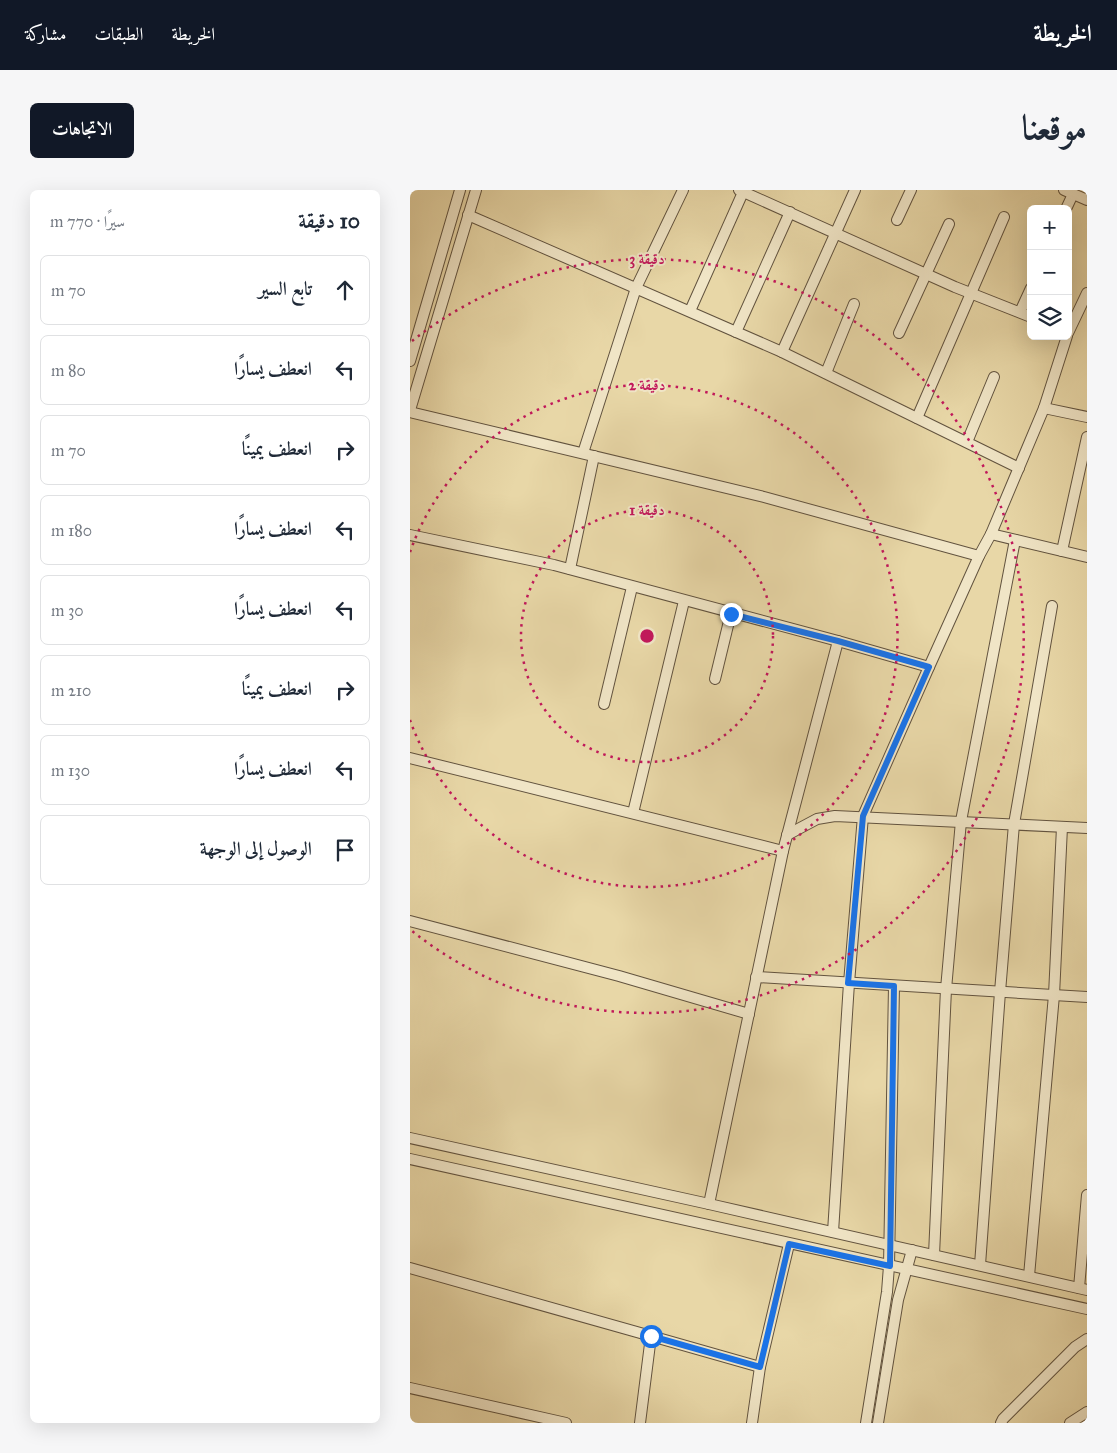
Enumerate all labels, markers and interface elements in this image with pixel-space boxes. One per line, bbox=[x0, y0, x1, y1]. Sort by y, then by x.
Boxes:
text: الخريطة bbox=[1034, 18, 1092, 48]
text: مشاركة bbox=[25, 23, 66, 45]
text: الطبقات bbox=[94, 23, 143, 45]
text: الخريطة bbox=[171, 23, 215, 45]
button: الاتجاهات bbox=[30, 103, 134, 158]
text: موقعنا bbox=[1022, 106, 1087, 149]
map controls bbox=[1027, 205, 1072, 340]
button: + bbox=[1027, 205, 1072, 250]
text: 10 دقيقة bbox=[298, 208, 360, 234]
text: سيرًا · 770 m bbox=[50, 212, 125, 231]
text: 3 دقيقة bbox=[629, 250, 665, 269]
button: − bbox=[1027, 250, 1072, 295]
icon: ahead bbox=[331, 276, 359, 304]
text: تابع السير bbox=[258, 277, 312, 300]
text: 70 m bbox=[51, 281, 86, 300]
button: layers bbox=[1027, 295, 1072, 340]
icon: left bbox=[331, 356, 359, 384]
text: انعطف يسارًا bbox=[234, 357, 312, 380]
text: 80 m bbox=[51, 361, 86, 380]
text: 2 دقيقة bbox=[629, 376, 665, 394]
icon: right bbox=[331, 436, 359, 464]
text: انعطف يمينًا bbox=[242, 437, 312, 460]
text: 70 m bbox=[51, 441, 86, 460]
text: 1 دقيقة bbox=[629, 501, 665, 519]
icon: left bbox=[331, 516, 359, 544]
text: انعطف يسارًا bbox=[234, 517, 312, 540]
text: 180 m bbox=[51, 521, 92, 540]
icon: left bbox=[331, 596, 359, 624]
text: انعطف يسارًا bbox=[234, 597, 312, 620]
text: 30 m bbox=[51, 601, 84, 620]
route end bbox=[720, 603, 743, 626]
centre of rings bbox=[638, 627, 656, 645]
icon: right bbox=[331, 676, 359, 704]
text: انعطف يمينًا bbox=[242, 677, 312, 700]
text: 210 m bbox=[51, 681, 91, 700]
icon: left bbox=[331, 756, 359, 784]
text: انعطف يسارًا bbox=[234, 757, 312, 780]
text: 130 m bbox=[51, 761, 90, 780]
icon: arrive bbox=[331, 836, 359, 864]
text: الوصول إلى الوجهة bbox=[200, 837, 312, 860]
route start bbox=[640, 1325, 663, 1348]

